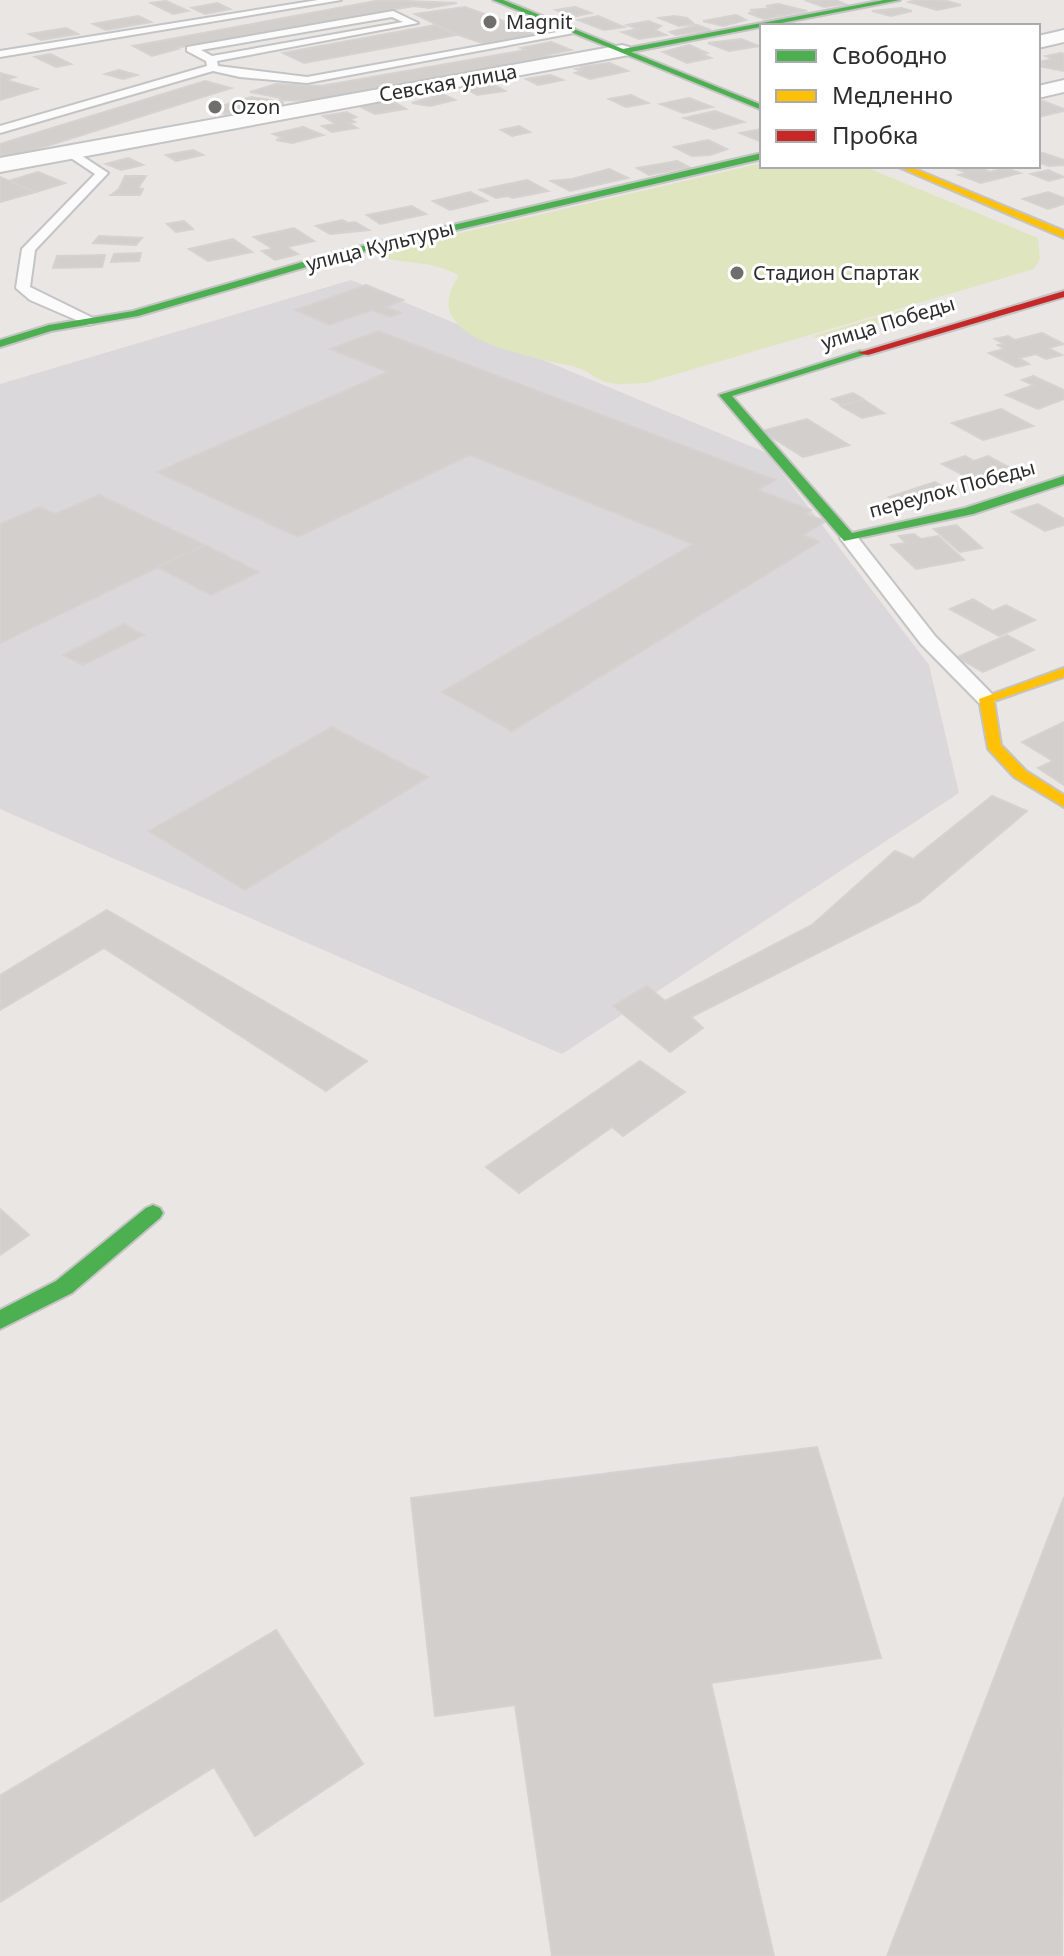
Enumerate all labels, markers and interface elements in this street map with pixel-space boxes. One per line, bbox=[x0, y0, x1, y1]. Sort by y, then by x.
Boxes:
place label: Magnit bbox=[506, 8, 572, 35]
marker: Magnit bbox=[481, 13, 499, 31]
legend bbox=[760, 24, 1040, 168]
text: Свободно bbox=[832, 38, 947, 71]
street label: Севская улица bbox=[377, 57, 519, 108]
text: Медленно bbox=[832, 78, 953, 111]
place label: Ozon bbox=[231, 93, 280, 120]
marker: Ozon bbox=[206, 98, 224, 116]
text: Пробка bbox=[832, 118, 918, 151]
street label: улица Культуры bbox=[303, 214, 457, 277]
place label: Стадион Спартак bbox=[753, 259, 920, 286]
marker: Стадион Спартак bbox=[728, 264, 746, 282]
street label: улица Победы bbox=[818, 289, 958, 356]
street label: переулок Победы bbox=[866, 453, 1038, 524]

